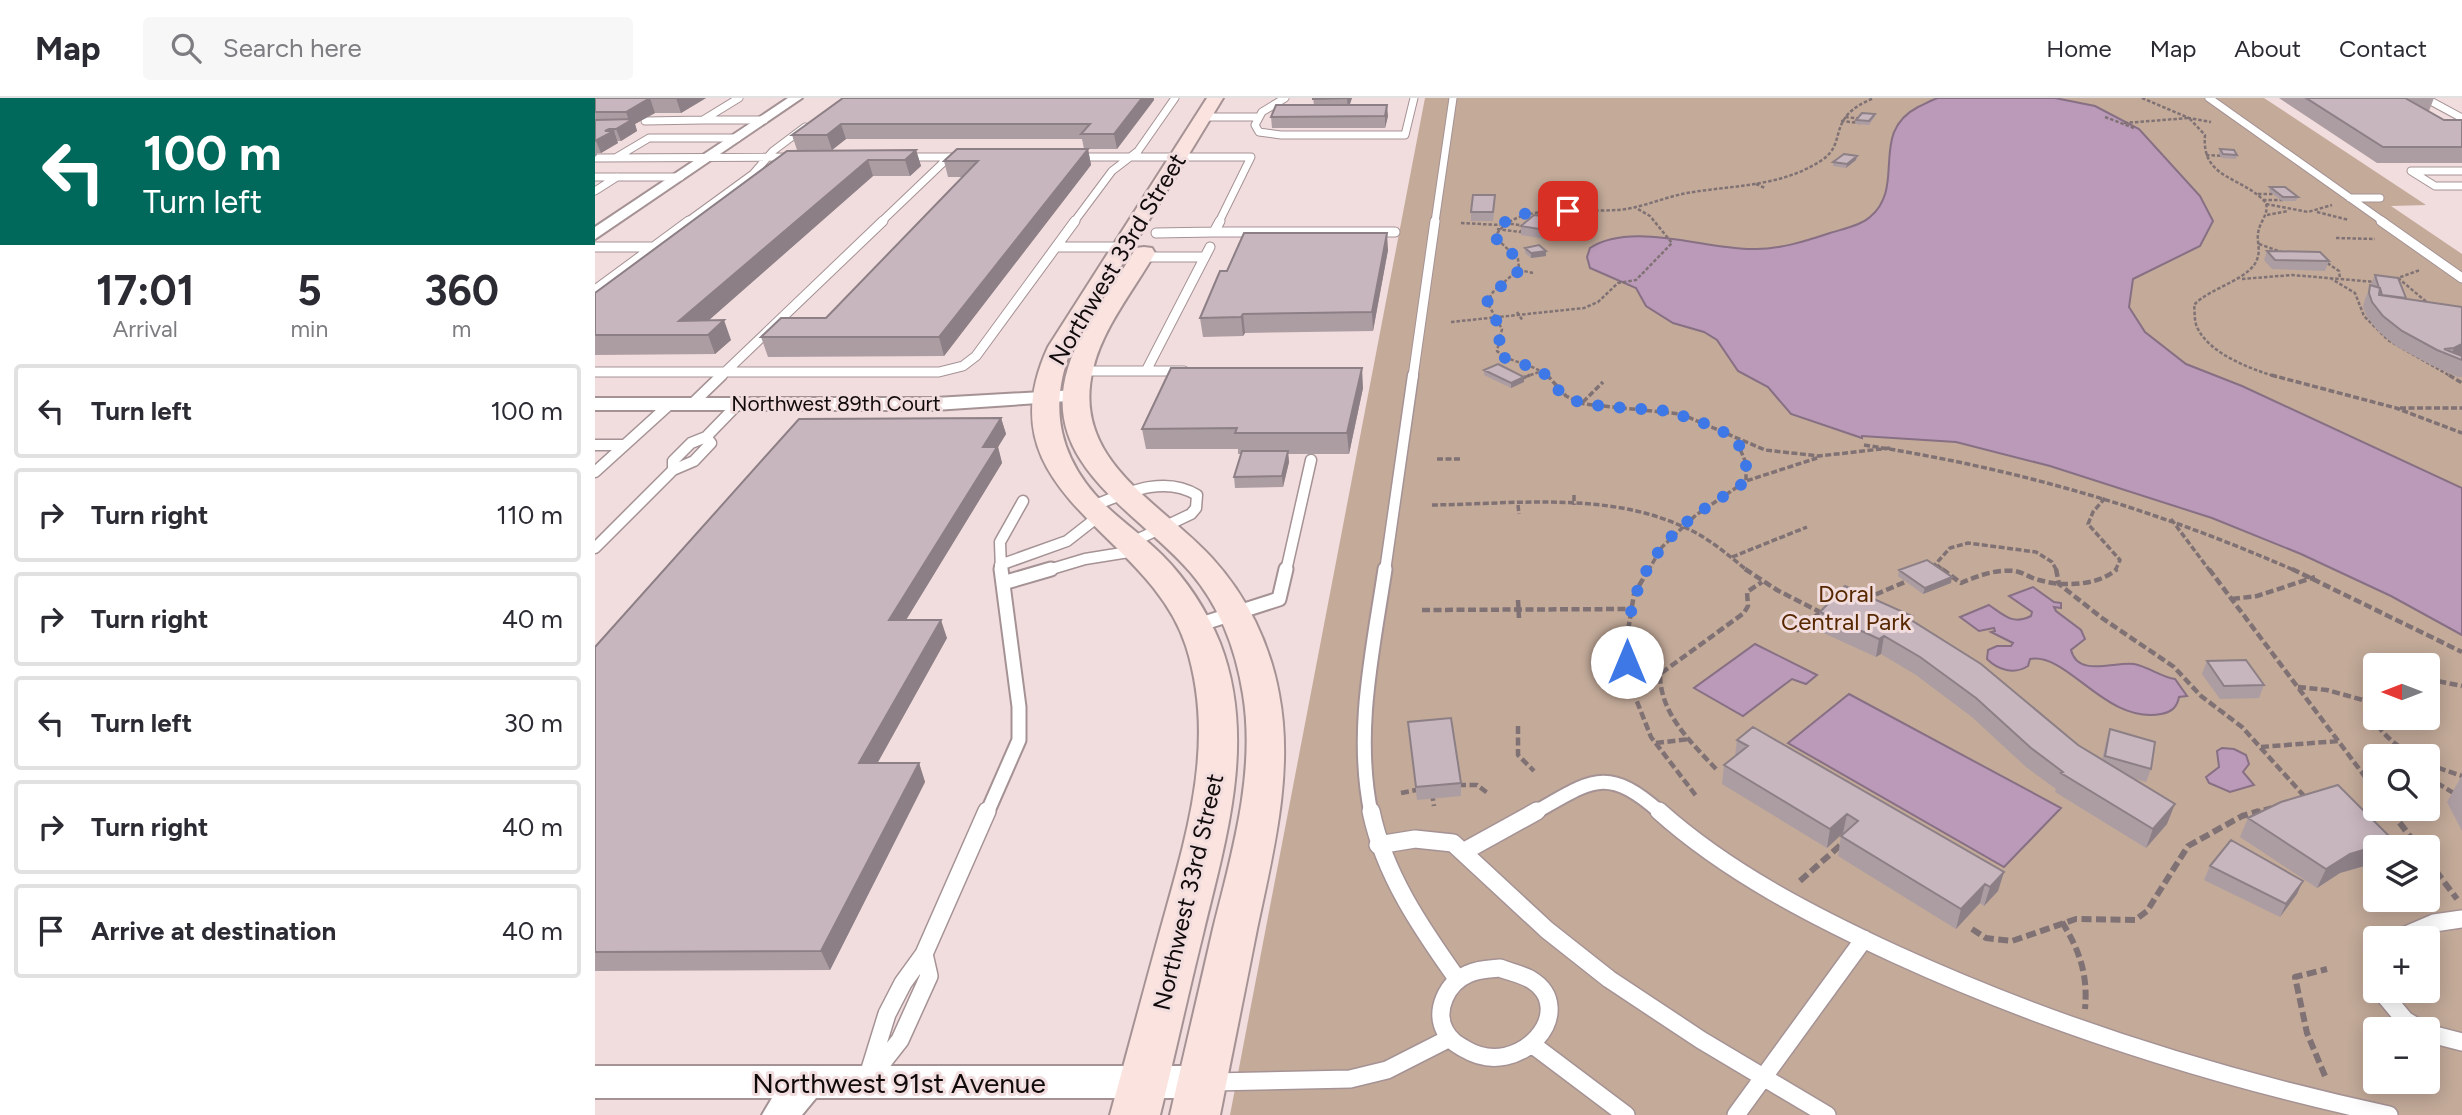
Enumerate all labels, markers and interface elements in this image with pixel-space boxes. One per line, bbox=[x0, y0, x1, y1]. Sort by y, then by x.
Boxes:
search box bbox=[143, 17, 633, 80]
text: Map bbox=[35, 29, 101, 68]
icon: search bbox=[167, 29, 205, 67]
text: Search here bbox=[223, 32, 362, 64]
text: Home bbox=[2046, 34, 2112, 63]
text: Map bbox=[2150, 34, 2196, 63]
text: About bbox=[2234, 34, 2301, 63]
text: Contact bbox=[2339, 34, 2427, 63]
text: 100 m bbox=[143, 123, 282, 182]
icon: left bbox=[28, 126, 119, 217]
street label: Northwest 33rd Street bbox=[1042, 148, 1192, 370]
pin bbox=[1538, 181, 1598, 241]
text: Turn left bbox=[143, 183, 262, 221]
icon: arrive bbox=[1549, 192, 1587, 230]
text: 17:01 bbox=[96, 265, 195, 316]
text: 5 bbox=[297, 265, 322, 316]
text: 360 bbox=[424, 265, 499, 316]
text: Arrival bbox=[113, 315, 178, 343]
text: min bbox=[290, 315, 328, 343]
text: m bbox=[452, 315, 471, 343]
street label: Northwest 89th Court bbox=[731, 391, 941, 416]
icon: left bbox=[32, 392, 70, 430]
text: Turn left bbox=[91, 395, 192, 427]
text: 100 m bbox=[490, 395, 563, 427]
icon: right bbox=[32, 496, 70, 534]
text: Turn right bbox=[91, 499, 208, 531]
text: 110 m bbox=[496, 499, 563, 531]
park label: Doral Central Park bbox=[1781, 579, 1911, 636]
icon: right bbox=[32, 600, 70, 638]
text: Turn right bbox=[91, 603, 208, 635]
text: 40 m bbox=[502, 603, 563, 635]
position arrow bbox=[1590, 625, 1664, 699]
north arrow bbox=[2363, 653, 2439, 730]
map controls bbox=[2363, 653, 2440, 1094]
icon: left bbox=[32, 704, 70, 742]
text: Turn left bbox=[91, 707, 192, 739]
text: 30 m bbox=[504, 707, 563, 739]
button: search bbox=[2363, 744, 2440, 821]
street label: Northwest 33rd Street bbox=[1147, 771, 1229, 1013]
icon: right bbox=[32, 808, 70, 846]
text: Turn right bbox=[91, 811, 208, 843]
text: 40 m bbox=[502, 811, 563, 843]
button: layers bbox=[2363, 835, 2440, 912]
icon: arrive bbox=[32, 912, 70, 950]
text: Arrive at destination bbox=[91, 915, 336, 947]
text: 40 m bbox=[502, 915, 563, 947]
button: + bbox=[2363, 926, 2440, 1003]
button: − bbox=[2363, 1017, 2440, 1094]
street label: Northwest 91st Avenue bbox=[752, 1066, 1046, 1100]

